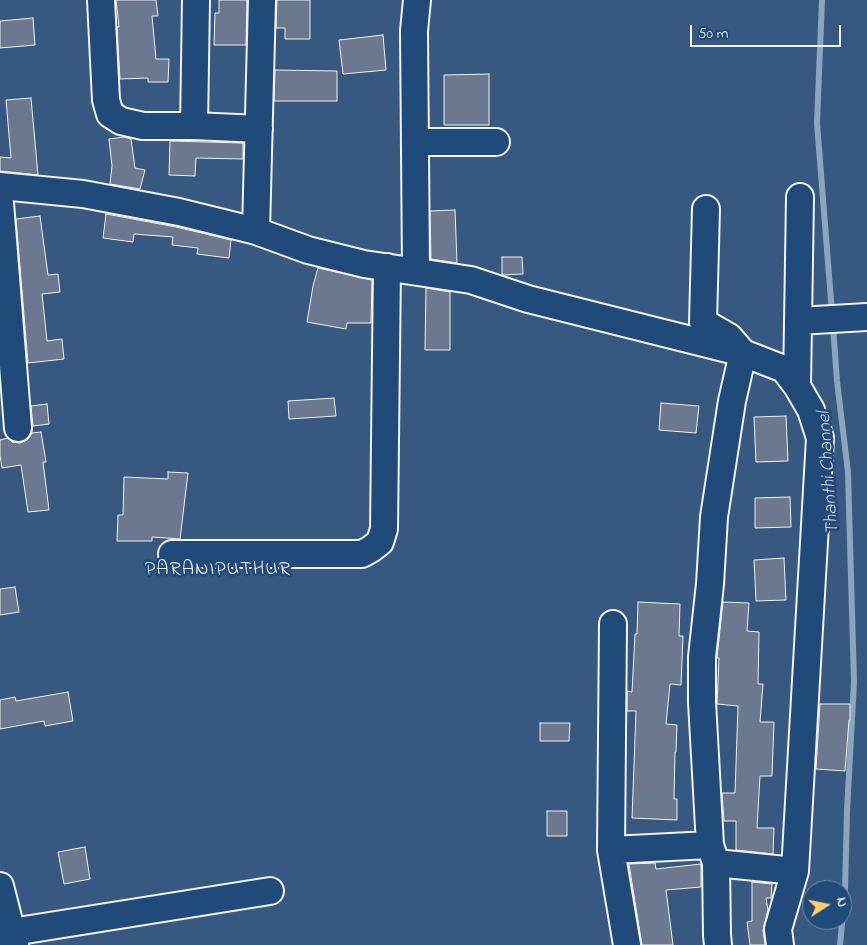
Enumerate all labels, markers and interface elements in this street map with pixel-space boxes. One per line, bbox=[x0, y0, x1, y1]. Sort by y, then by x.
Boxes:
scale bar bbox=[692, 15, 843, 47]
text: 50 m bbox=[698, 23, 728, 45]
water label: Thanthi Channel bbox=[814, 411, 846, 535]
district label: PARANIPUTHUR bbox=[143, 559, 293, 583]
north arrow bbox=[802, 880, 852, 930]
text: N bbox=[830, 896, 852, 909]

